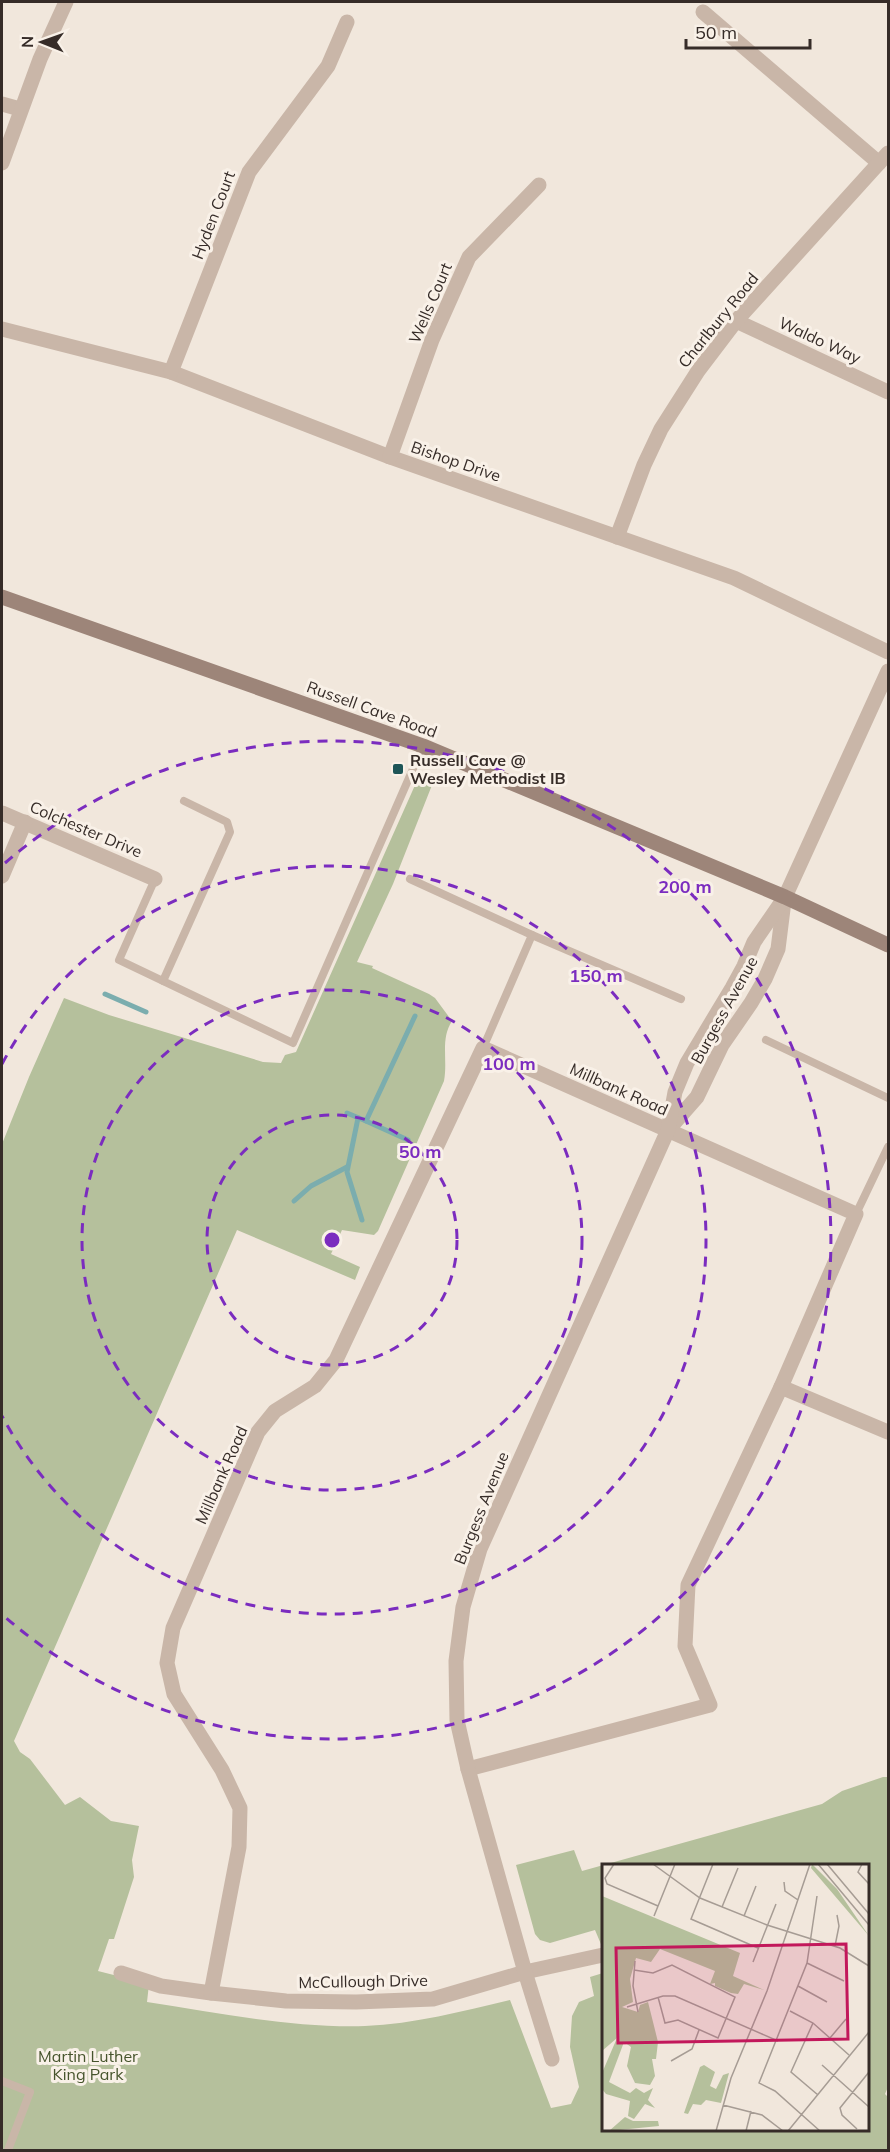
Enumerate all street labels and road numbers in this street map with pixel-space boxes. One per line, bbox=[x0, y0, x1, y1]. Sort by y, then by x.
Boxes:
street label: Hyden Court bbox=[187, 168, 239, 262]
street label: Wells Court bbox=[404, 259, 456, 346]
street label: Charlbury Road bbox=[674, 268, 762, 372]
street label: Waldo Way bbox=[776, 312, 865, 368]
street label: Bishop Drive bbox=[409, 436, 503, 486]
street label: Russell Cave Road bbox=[304, 676, 440, 742]
street label: Colchester Drive bbox=[27, 796, 145, 862]
street label: Burgess Avenue bbox=[686, 953, 762, 1067]
street label: Millbank Road bbox=[567, 1058, 671, 1120]
street label: Millbank Road bbox=[190, 1423, 252, 1527]
street label: Burgess Avenue bbox=[449, 1449, 513, 1567]
street label: McCullough Drive bbox=[298, 1970, 428, 1992]

